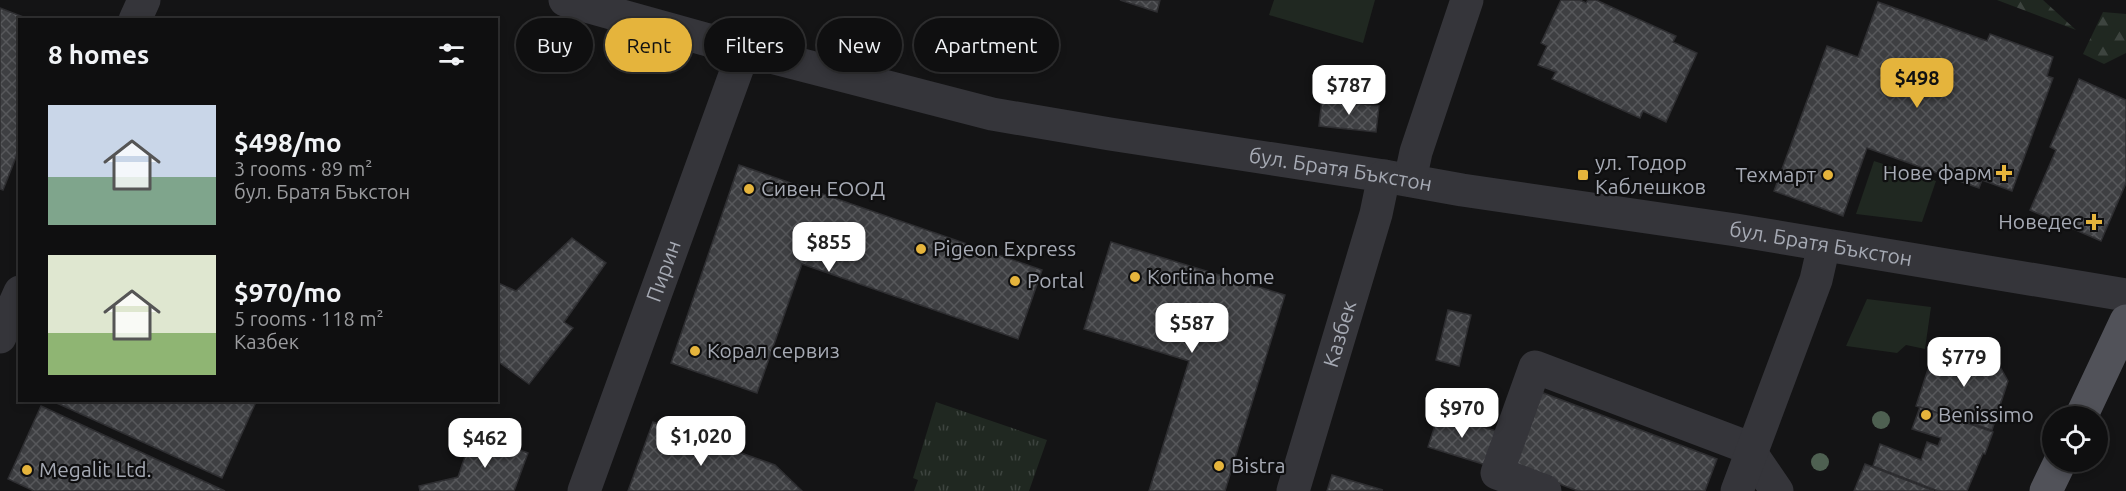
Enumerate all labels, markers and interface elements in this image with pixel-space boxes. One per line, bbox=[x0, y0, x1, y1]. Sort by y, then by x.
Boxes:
chip: Buy bbox=[516, 18, 593, 72]
chip: Rent bbox=[605, 18, 692, 72]
chip: Filters bbox=[704, 18, 805, 72]
chip: New bbox=[817, 18, 902, 72]
chip: Apartment bbox=[914, 18, 1059, 72]
icon: filters bbox=[435, 38, 468, 71]
text: 8 homes bbox=[48, 40, 149, 69]
pin: $498 bbox=[1881, 58, 1953, 109]
pin: $787 bbox=[1313, 65, 1385, 116]
text: $498 bbox=[1894, 66, 1940, 89]
text: $787 bbox=[1326, 73, 1372, 96]
text: $498/mo bbox=[234, 128, 342, 157]
icon: home bbox=[96, 129, 168, 201]
street label: бул. Братя Бъкстон bbox=[1248, 142, 1434, 195]
place label: ул. Тодор Каблешков bbox=[1595, 150, 1706, 198]
text: 3 rooms · 89 m² bbox=[234, 157, 372, 180]
place label: Нове фарм bbox=[1883, 160, 1992, 184]
place label: Техмарт bbox=[1735, 162, 1817, 186]
marker: Нове фарм bbox=[1997, 166, 2011, 180]
marker: ул. Тодор Каблешков bbox=[1576, 168, 1590, 182]
marker: Техмарт bbox=[1821, 168, 1835, 182]
place label: Сивен ЕООД bbox=[761, 176, 885, 200]
text: бул. Братя Бъкстон bbox=[234, 180, 410, 203]
marker: Сивен ЕООД bbox=[742, 182, 756, 196]
place label: Новедес bbox=[1998, 209, 2082, 233]
marker: Новедес bbox=[2087, 215, 2101, 229]
street label: бул. Братя Бъкстон bbox=[1728, 216, 1914, 270]
pin: $855 bbox=[793, 222, 865, 273]
text: $855 bbox=[806, 230, 852, 253]
place label: Pigeon Express bbox=[933, 236, 1076, 260]
street label: Пирин bbox=[641, 237, 685, 305]
marker: Pigeon Express bbox=[914, 242, 928, 256]
place label: Kortina home bbox=[1147, 264, 1275, 288]
place label: Portal bbox=[1027, 268, 1084, 292]
marker: Kortina home bbox=[1128, 270, 1142, 284]
marker: Portal bbox=[1008, 274, 1022, 288]
text: $970/mo bbox=[234, 278, 342, 307]
icon: home bbox=[96, 279, 168, 351]
street label: Казбек bbox=[1318, 297, 1360, 370]
pin: $587 bbox=[1156, 303, 1228, 354]
text: 5 rooms · 118 m² bbox=[234, 307, 384, 330]
text: $587 bbox=[1169, 311, 1215, 334]
text: Казбек bbox=[234, 330, 299, 353]
pin: $779 bbox=[1928, 337, 2000, 388]
place label: Корал сервиз bbox=[707, 338, 840, 362]
marker: Корал сервиз bbox=[688, 344, 702, 358]
text: $779 bbox=[1941, 345, 1987, 368]
pin: $970 bbox=[1426, 388, 1498, 439]
text: $970 bbox=[1439, 396, 1485, 419]
place label: Benissimo bbox=[1938, 402, 2034, 426]
map controls bbox=[2042, 406, 2108, 472]
button: locate bbox=[2042, 406, 2108, 472]
marker: Benissimo bbox=[1919, 408, 1933, 422]
pin: $1,020 bbox=[652, 416, 750, 467]
pin: $462 bbox=[449, 418, 521, 469]
text: $1,020 bbox=[670, 424, 732, 447]
text: $462 bbox=[462, 426, 508, 449]
place label: Bistra bbox=[1231, 453, 1286, 477]
place label: Megalit Ltd. bbox=[39, 457, 152, 481]
marker: Bistra bbox=[1212, 459, 1226, 473]
marker: Megalit Ltd. bbox=[20, 463, 34, 477]

